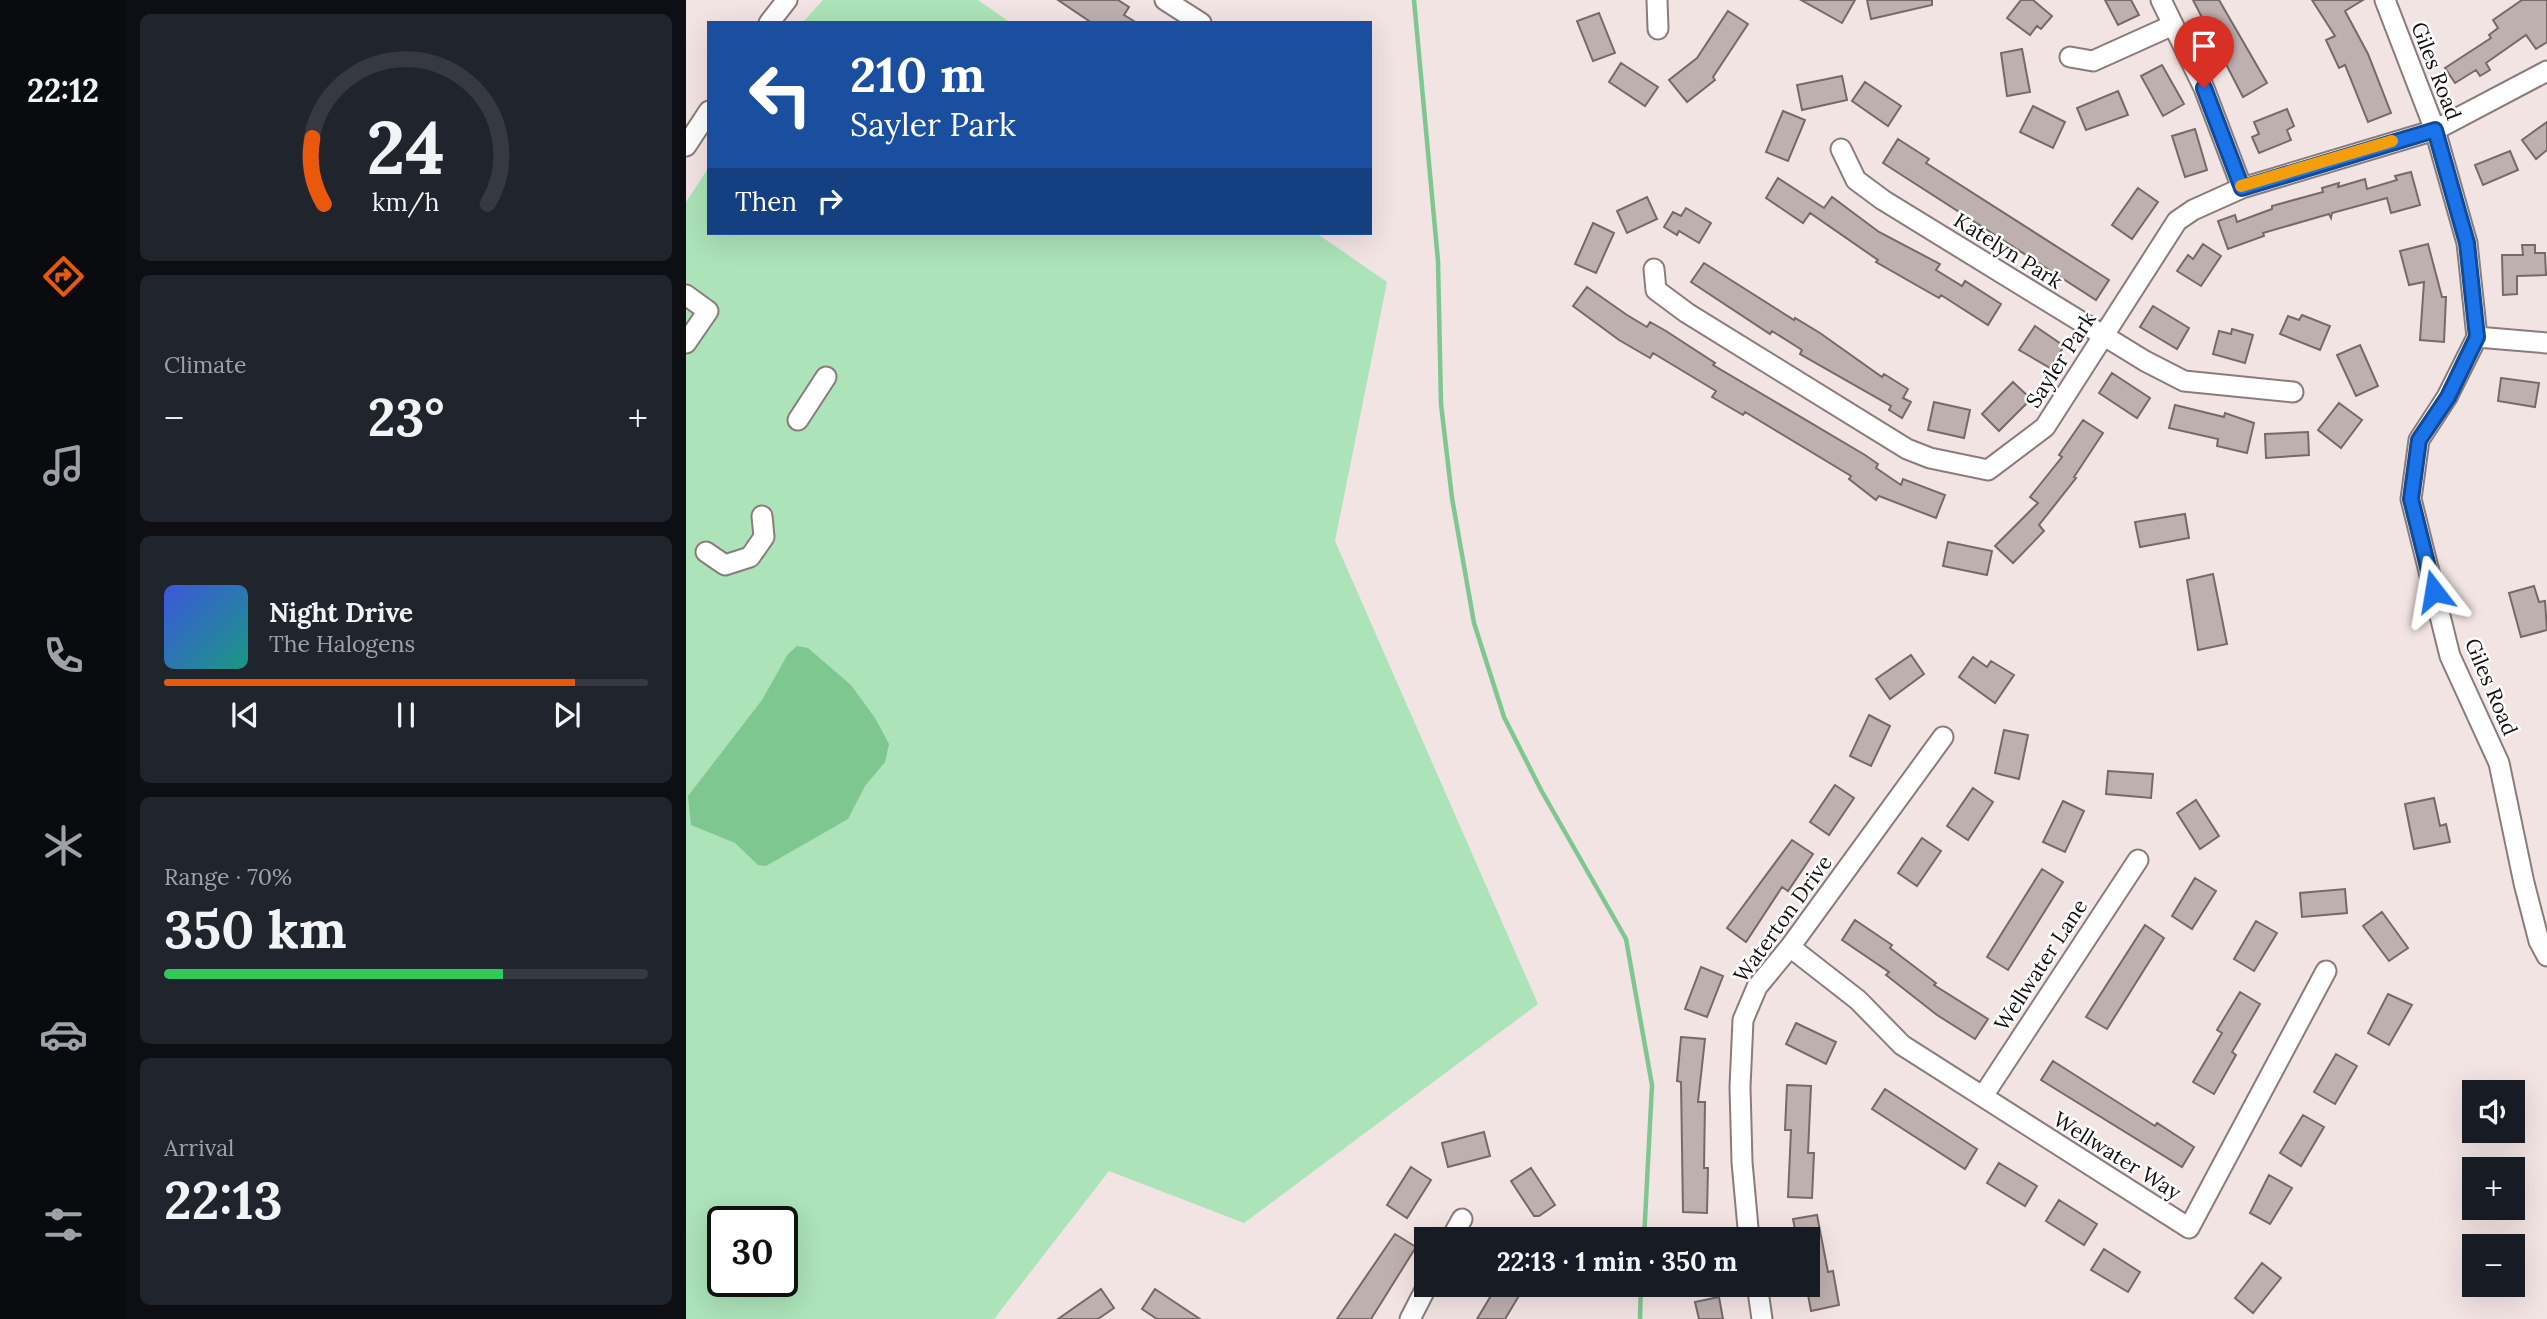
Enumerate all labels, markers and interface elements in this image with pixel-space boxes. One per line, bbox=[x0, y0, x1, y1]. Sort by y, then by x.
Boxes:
pin bbox=[2174, 16, 2234, 88]
street label: Giles Road bbox=[2405, 18, 2468, 124]
icon: arrive bbox=[2185, 27, 2223, 65]
text: 210 m bbox=[850, 43, 985, 105]
icon: left bbox=[735, 49, 826, 140]
text: 22:12 bbox=[27, 70, 99, 111]
text: 24 bbox=[367, 101, 445, 194]
text: Sayler Park bbox=[850, 104, 1016, 145]
icon: right bbox=[811, 182, 849, 220]
text: km/h bbox=[372, 185, 440, 217]
text: Then bbox=[735, 185, 797, 218]
street label: Katelyn Park bbox=[1949, 206, 2068, 295]
icon: directions bbox=[39, 252, 88, 301]
street label: Sayler Park bbox=[2020, 306, 2102, 413]
text: Climate bbox=[164, 350, 246, 379]
text: 23° bbox=[368, 384, 444, 450]
text: − bbox=[164, 394, 184, 442]
text: + bbox=[628, 394, 648, 442]
icon: music bbox=[39, 441, 88, 490]
position arrow bbox=[2397, 554, 2471, 628]
text: Night Drive bbox=[269, 596, 413, 629]
text: The Halogens bbox=[269, 629, 415, 658]
icon: phone bbox=[39, 631, 88, 680]
street label: Giles Road bbox=[2459, 634, 2524, 739]
icon: previous bbox=[226, 696, 264, 734]
icon: pause bbox=[387, 696, 425, 734]
icon: next bbox=[548, 696, 586, 734]
icon: climate bbox=[39, 821, 88, 870]
street label: Waterton Drive bbox=[1727, 850, 1838, 988]
text: Range · 70% bbox=[164, 862, 292, 891]
street label: Wellwater Lane bbox=[1988, 894, 2093, 1036]
text: 350 km bbox=[164, 896, 347, 962]
icon: car bbox=[39, 1010, 88, 1059]
map controls bbox=[2462, 1080, 2525, 1297]
button: sound bbox=[2462, 1080, 2525, 1143]
street label: Wellwater Way bbox=[2048, 1105, 2186, 1206]
text: Arrival bbox=[164, 1133, 234, 1162]
button: + bbox=[2462, 1157, 2525, 1220]
text: 22:13 bbox=[164, 1167, 283, 1233]
icon: filters bbox=[39, 1200, 88, 1249]
speed limit sign: 30 bbox=[707, 1206, 798, 1297]
button: − bbox=[2462, 1234, 2525, 1297]
text: 22:13 · 1 min · 350 m bbox=[1497, 1245, 1737, 1278]

